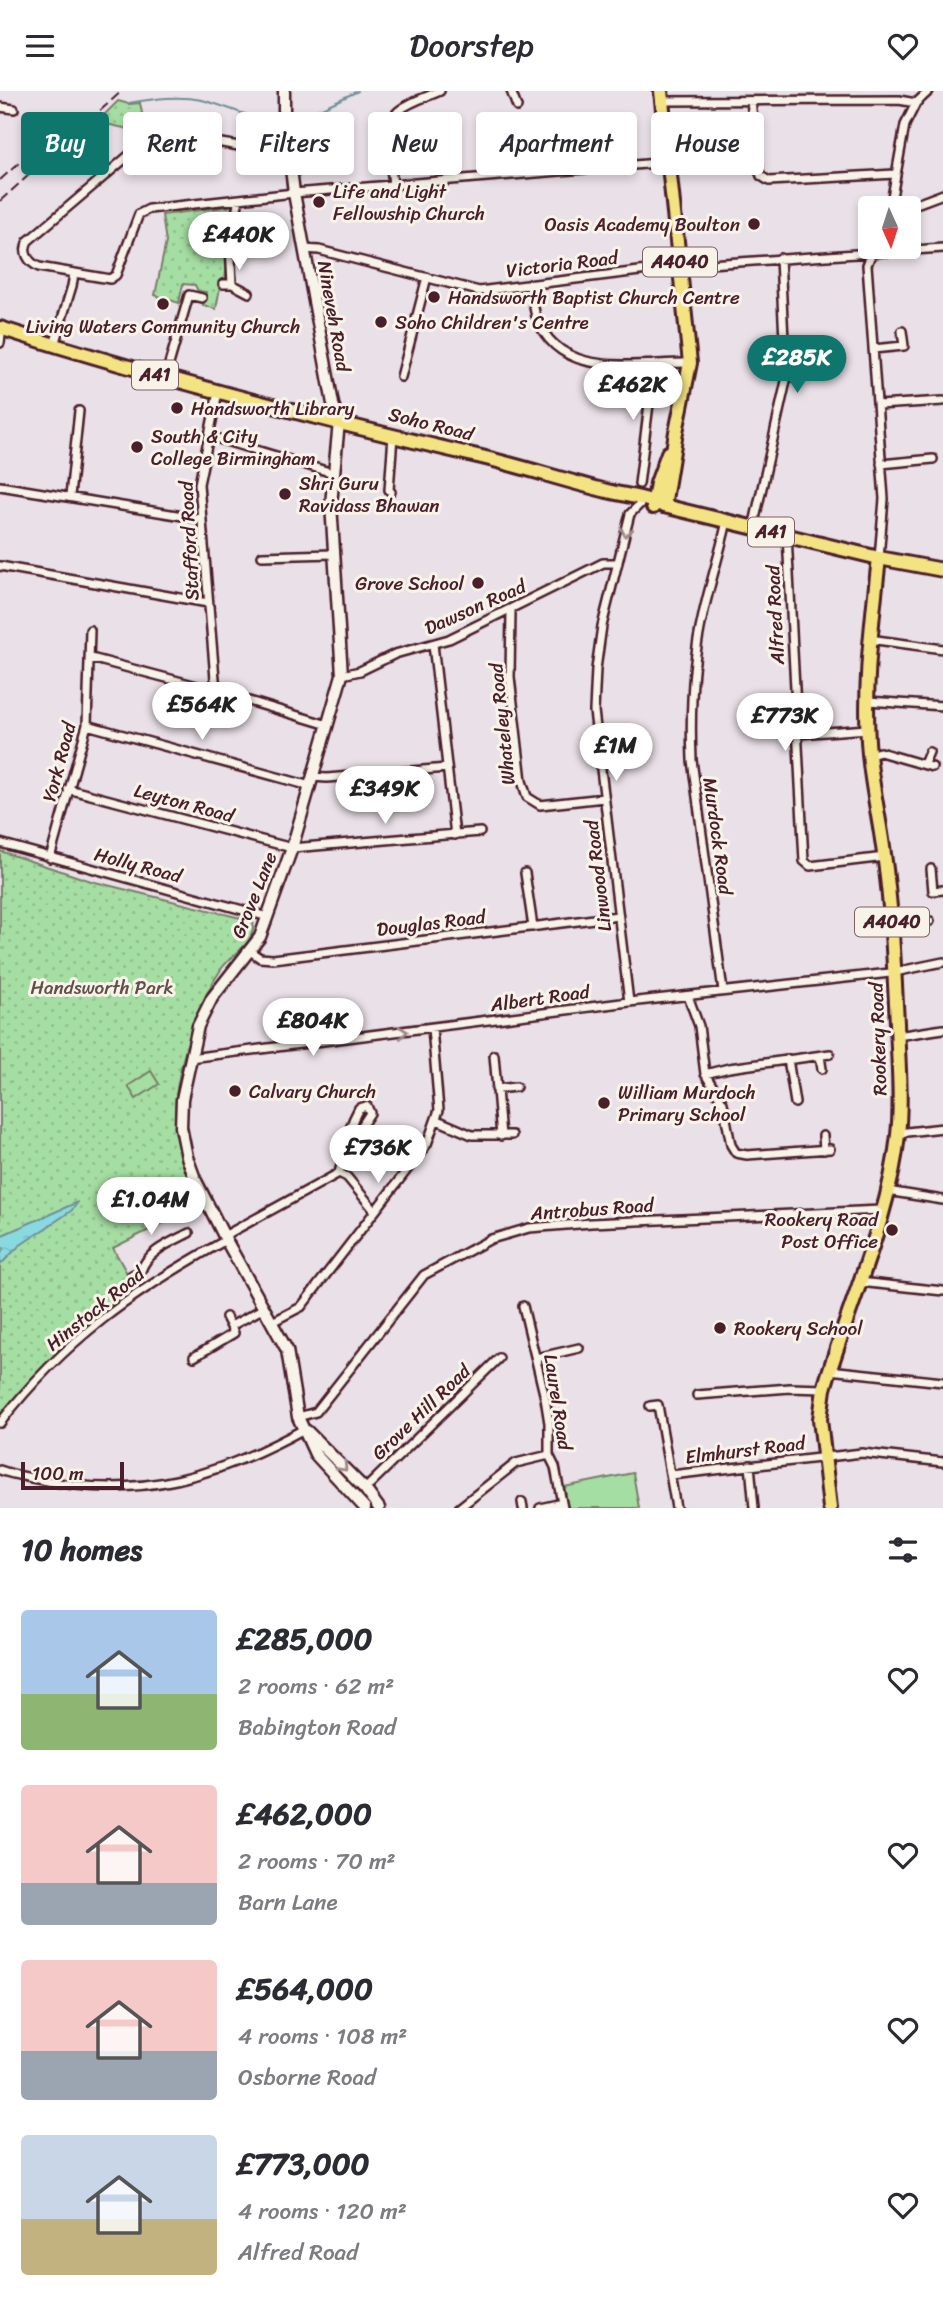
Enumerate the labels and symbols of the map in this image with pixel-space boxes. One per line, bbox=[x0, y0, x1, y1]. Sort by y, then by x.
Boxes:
place label: Life and Light Fellowship Church bbox=[333, 175, 485, 230]
marker: Life and Light Fellowship Church bbox=[311, 194, 327, 210]
north arrow bbox=[858, 196, 920, 259]
place label: Oasis Academy Boulton bbox=[545, 208, 740, 241]
pin: £440K bbox=[190, 213, 288, 272]
marker: Oasis Academy Boulton bbox=[746, 216, 762, 232]
street label: Victoria Road bbox=[504, 241, 622, 287]
road number: A4040 bbox=[643, 247, 717, 277]
street label: Nineveh Road bbox=[308, 258, 360, 376]
place label: Handsworth Baptist Church Centre bbox=[448, 281, 740, 314]
marker: Handsworth Baptist Church Centre bbox=[426, 289, 442, 305]
marker: Living Waters Community Church bbox=[155, 296, 171, 312]
place label: Soho Children's Centre bbox=[395, 306, 589, 339]
place label: Living Waters Community Church bbox=[26, 310, 300, 343]
marker: Soho Children's Centre bbox=[373, 314, 389, 330]
pin: £285K bbox=[748, 335, 846, 395]
road number: A41 bbox=[132, 361, 178, 389]
pin: £462K bbox=[584, 363, 682, 422]
place label: Handsworth Library bbox=[191, 392, 354, 425]
street label: Soho Road bbox=[385, 398, 478, 451]
marker: Handsworth Library bbox=[169, 400, 185, 416]
place label: South & City College Birmingham bbox=[151, 420, 316, 475]
marker: South & City College Birmingham bbox=[129, 439, 145, 455]
place label: Shri Guru Ravidass Bhawan bbox=[299, 467, 440, 522]
street label: Stafford Road bbox=[169, 478, 209, 602]
marker: Shri Guru Ravidass Bhawan bbox=[277, 486, 293, 502]
road number: A41 bbox=[748, 517, 794, 547]
one-way arrow bbox=[620, 526, 635, 538]
street label: Alfred Road bbox=[756, 564, 794, 666]
place label: Grove School bbox=[355, 567, 465, 600]
street label: Dawson Road bbox=[419, 569, 533, 644]
marker: Grove School bbox=[470, 575, 486, 591]
street label: Whateley Road bbox=[479, 660, 525, 787]
pin: £564K bbox=[153, 683, 251, 742]
pin: £773K bbox=[736, 693, 834, 753]
street label: York Road bbox=[32, 716, 86, 806]
pin: £1M bbox=[582, 723, 650, 783]
pin: £349K bbox=[336, 767, 434, 826]
street label: Leyton Road bbox=[130, 774, 240, 833]
street label: Murdock Road bbox=[693, 775, 743, 898]
street label: Linwood Road bbox=[575, 816, 621, 934]
street label: Holly Road bbox=[91, 838, 187, 893]
street label: Grove Lane bbox=[222, 846, 286, 943]
street label: Douglas Road bbox=[375, 900, 489, 946]
road number: A4040 bbox=[855, 907, 929, 937]
park label: Handsworth Park bbox=[30, 971, 174, 1004]
street label: Albert Road bbox=[487, 975, 593, 1021]
street label: Rookery Road bbox=[859, 980, 896, 1096]
pin: £804K bbox=[264, 999, 362, 1058]
one-way arrow bbox=[398, 1024, 409, 1039]
place label: Calvary Church bbox=[249, 1075, 376, 1108]
place label: William Murdoch Primary School bbox=[618, 1076, 756, 1131]
marker: Calvary Church bbox=[227, 1083, 243, 1099]
marker: William Murdoch Primary School bbox=[596, 1095, 612, 1111]
pin: £736K bbox=[329, 1125, 427, 1185]
pin: £1.04M bbox=[94, 1177, 208, 1237]
street label: Antrobus Road bbox=[528, 1188, 657, 1230]
place label: Rookery Road Post Office bbox=[765, 1203, 880, 1258]
marker: Rookery Road Post Office bbox=[884, 1222, 900, 1238]
street label: Hinstock Road bbox=[38, 1257, 154, 1360]
place label: Rookery School bbox=[734, 1312, 863, 1345]
marker: Rookery School bbox=[712, 1320, 728, 1336]
street label: Laurel Road bbox=[534, 1352, 582, 1454]
street label: Grove Hill Road bbox=[364, 1355, 479, 1468]
street label: Elmhurst Road bbox=[683, 1426, 809, 1474]
scale bar bbox=[21, 1459, 124, 1491]
one-way arrow bbox=[335, 1459, 347, 1471]

